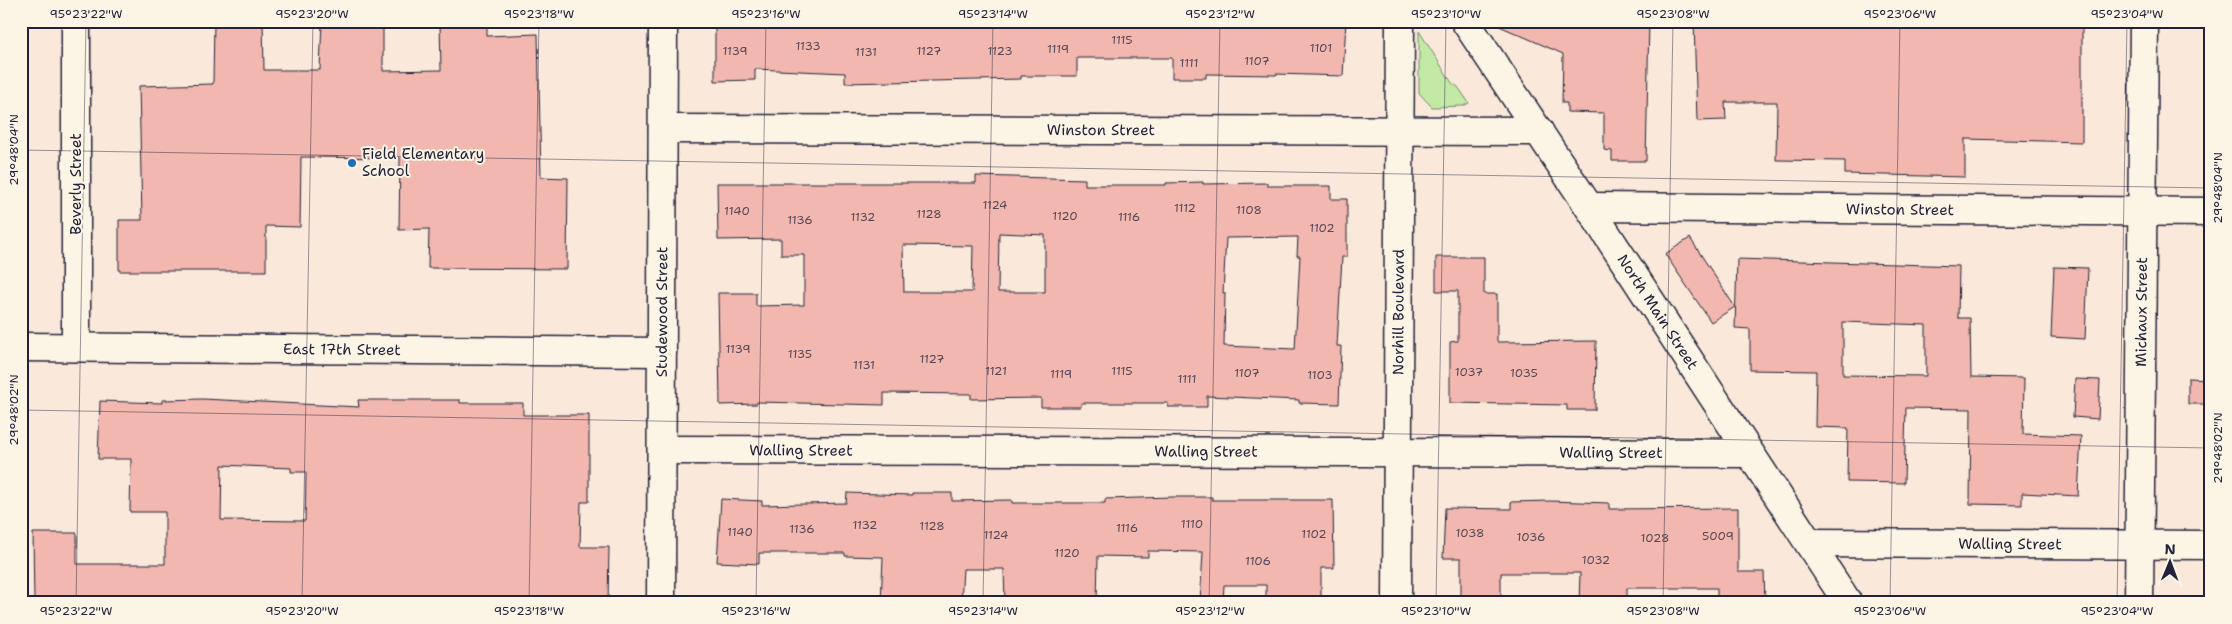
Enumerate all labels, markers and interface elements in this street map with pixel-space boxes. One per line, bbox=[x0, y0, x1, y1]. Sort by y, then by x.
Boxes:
text: 95°23'22"W bbox=[50, 6, 122, 22]
text: 95°23'20"W bbox=[275, 6, 349, 22]
text: 95°23'18"W bbox=[504, 6, 574, 22]
text: 95°23'16"W bbox=[731, 6, 801, 22]
text: 95°23'14"W bbox=[958, 6, 1028, 22]
text: 95°23'12"W bbox=[1185, 6, 1255, 22]
text: 95°23'10"W bbox=[1411, 6, 1481, 22]
text: 95°23'08"W bbox=[1636, 6, 1710, 22]
text: 95°23'06"W bbox=[1864, 6, 1936, 22]
text: 95°23'04"W bbox=[2090, 6, 2164, 22]
house number: 1115 bbox=[1111, 32, 1133, 48]
house number: 1133 bbox=[795, 38, 821, 54]
house number: 1101 bbox=[1310, 40, 1332, 56]
house number: 1119 bbox=[1047, 41, 1069, 57]
house number: 1139 bbox=[722, 43, 748, 59]
house number: 1127 bbox=[917, 43, 941, 59]
house number: 1123 bbox=[987, 43, 1013, 59]
house number: 1131 bbox=[855, 44, 877, 60]
house number: 1107 bbox=[1244, 53, 1270, 69]
house number: 1111 bbox=[1180, 55, 1198, 71]
text: 29°48'04"N bbox=[6, 114, 22, 186]
street label: Winston Street bbox=[1047, 120, 1155, 140]
street label: Beverly Street bbox=[66, 133, 86, 235]
place label: Field Elementary School bbox=[362, 144, 484, 181]
text: 29°48'04"N bbox=[2210, 152, 2226, 224]
marker: Field Elementary School bbox=[346, 157, 358, 169]
house number: 1124 bbox=[982, 197, 1008, 213]
street label: Winston Street bbox=[1846, 199, 1954, 220]
house number: 1112 bbox=[1174, 200, 1196, 216]
house number: 1108 bbox=[1236, 202, 1262, 218]
house number: 1140 bbox=[724, 203, 750, 219]
house number: 1128 bbox=[916, 206, 942, 222]
house number: 1120 bbox=[1052, 208, 1078, 224]
house number: 1132 bbox=[850, 209, 876, 225]
house number: 1116 bbox=[1118, 209, 1140, 225]
house number: 1136 bbox=[787, 212, 813, 228]
house number: 1102 bbox=[1309, 220, 1335, 236]
street label: Studewood Street bbox=[652, 247, 672, 377]
street label: Norhill Boulevard bbox=[1388, 248, 1409, 375]
street label: North Main Street bbox=[1613, 251, 1703, 373]
street label: Michaux Street bbox=[2131, 257, 2152, 367]
street label: East 17th Street bbox=[283, 339, 401, 360]
house number: 1139 bbox=[725, 341, 751, 357]
house number: 1135 bbox=[788, 346, 812, 362]
house number: 1127 bbox=[920, 351, 944, 367]
house number: 1131 bbox=[853, 357, 875, 373]
house number: 1121 bbox=[985, 363, 1007, 379]
house number: 1115 bbox=[1111, 363, 1133, 379]
house number: 1037 bbox=[1455, 364, 1483, 380]
house number: 1107 bbox=[1234, 365, 1260, 381]
house number: 1035 bbox=[1510, 365, 1538, 381]
house number: 1119 bbox=[1050, 366, 1072, 382]
house number: 1103 bbox=[1307, 367, 1333, 383]
house number: 1111 bbox=[1178, 371, 1196, 387]
text: 29°48'02"N bbox=[6, 374, 22, 446]
text: 29°48'02"N bbox=[2210, 412, 2226, 484]
street label: Walling Street bbox=[749, 440, 853, 461]
street label: Walling Street bbox=[1154, 441, 1258, 462]
street label: Walling Street bbox=[1559, 442, 1663, 463]
house number: 1110 bbox=[1181, 516, 1203, 532]
house number: 1132 bbox=[852, 517, 878, 533]
house number: 1128 bbox=[919, 518, 945, 534]
house number: 1116 bbox=[1116, 520, 1138, 536]
house number: 1136 bbox=[789, 521, 815, 537]
house number: 1140 bbox=[727, 524, 753, 540]
house number: 1038 bbox=[1456, 525, 1484, 541]
house number: 1102 bbox=[1301, 526, 1327, 542]
house number: 1124 bbox=[983, 527, 1009, 543]
house number: 5009 bbox=[1702, 528, 1734, 544]
house number: 1036 bbox=[1517, 529, 1546, 545]
house number: 1028 bbox=[1641, 530, 1669, 546]
street label: Walling Street bbox=[1958, 534, 2062, 554]
north arrow bbox=[2144, 536, 2194, 586]
text: N bbox=[2165, 540, 2176, 558]
house number: 1120 bbox=[1054, 545, 1080, 561]
house number: 1032 bbox=[1582, 552, 1610, 568]
house number: 1106 bbox=[1245, 553, 1271, 569]
text: 95°23'22"W bbox=[40, 603, 112, 619]
text: 95°23'20"W bbox=[265, 603, 339, 619]
text: 95°23'18"W bbox=[494, 603, 564, 619]
text: 95°23'16"W bbox=[721, 603, 791, 619]
text: 95°23'14"W bbox=[948, 603, 1018, 619]
text: 95°23'12"W bbox=[1175, 603, 1245, 619]
text: 95°23'10"W bbox=[1401, 603, 1471, 619]
text: 95°23'08"W bbox=[1626, 603, 1700, 619]
text: 95°23'06"W bbox=[1854, 603, 1926, 619]
text: 95°23'04"W bbox=[2080, 603, 2154, 619]

